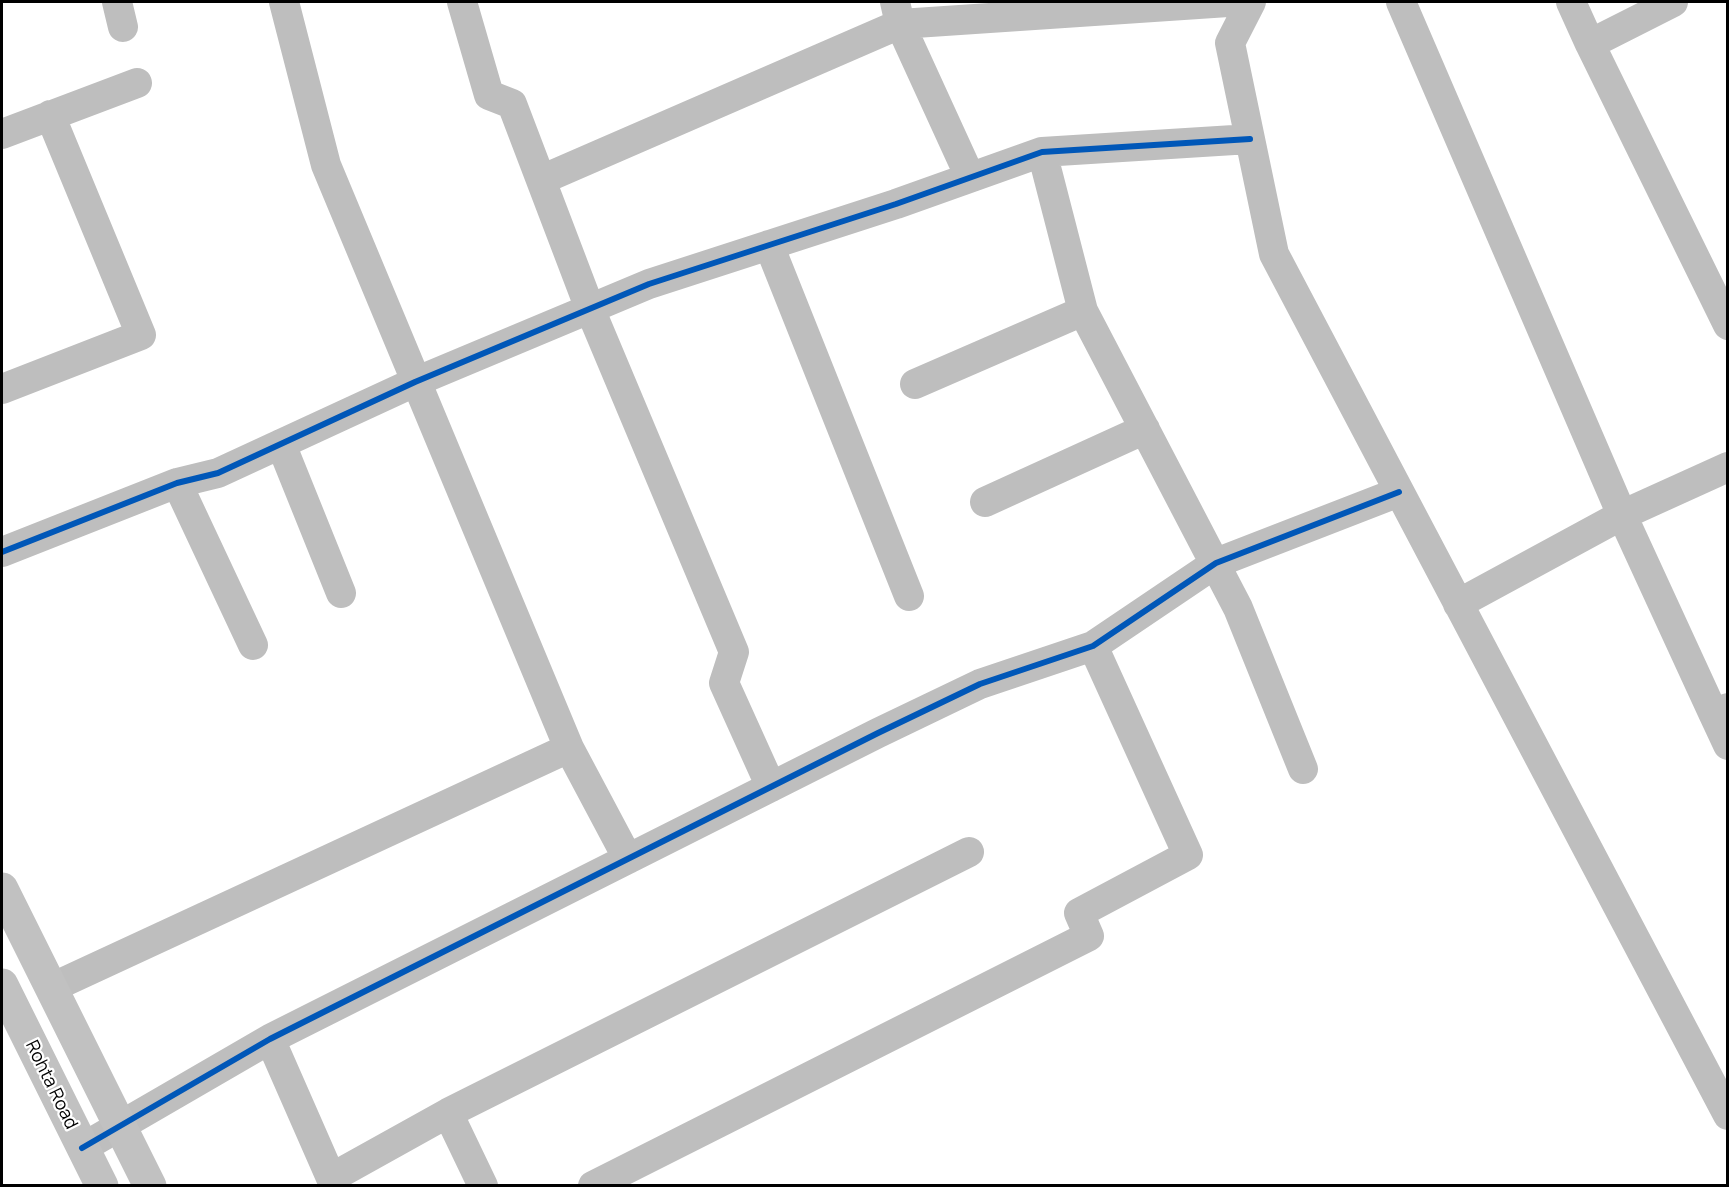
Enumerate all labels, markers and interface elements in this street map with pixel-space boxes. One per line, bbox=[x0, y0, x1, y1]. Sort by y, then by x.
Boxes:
street label: Rohta Road bbox=[20, 1037, 82, 1133]

